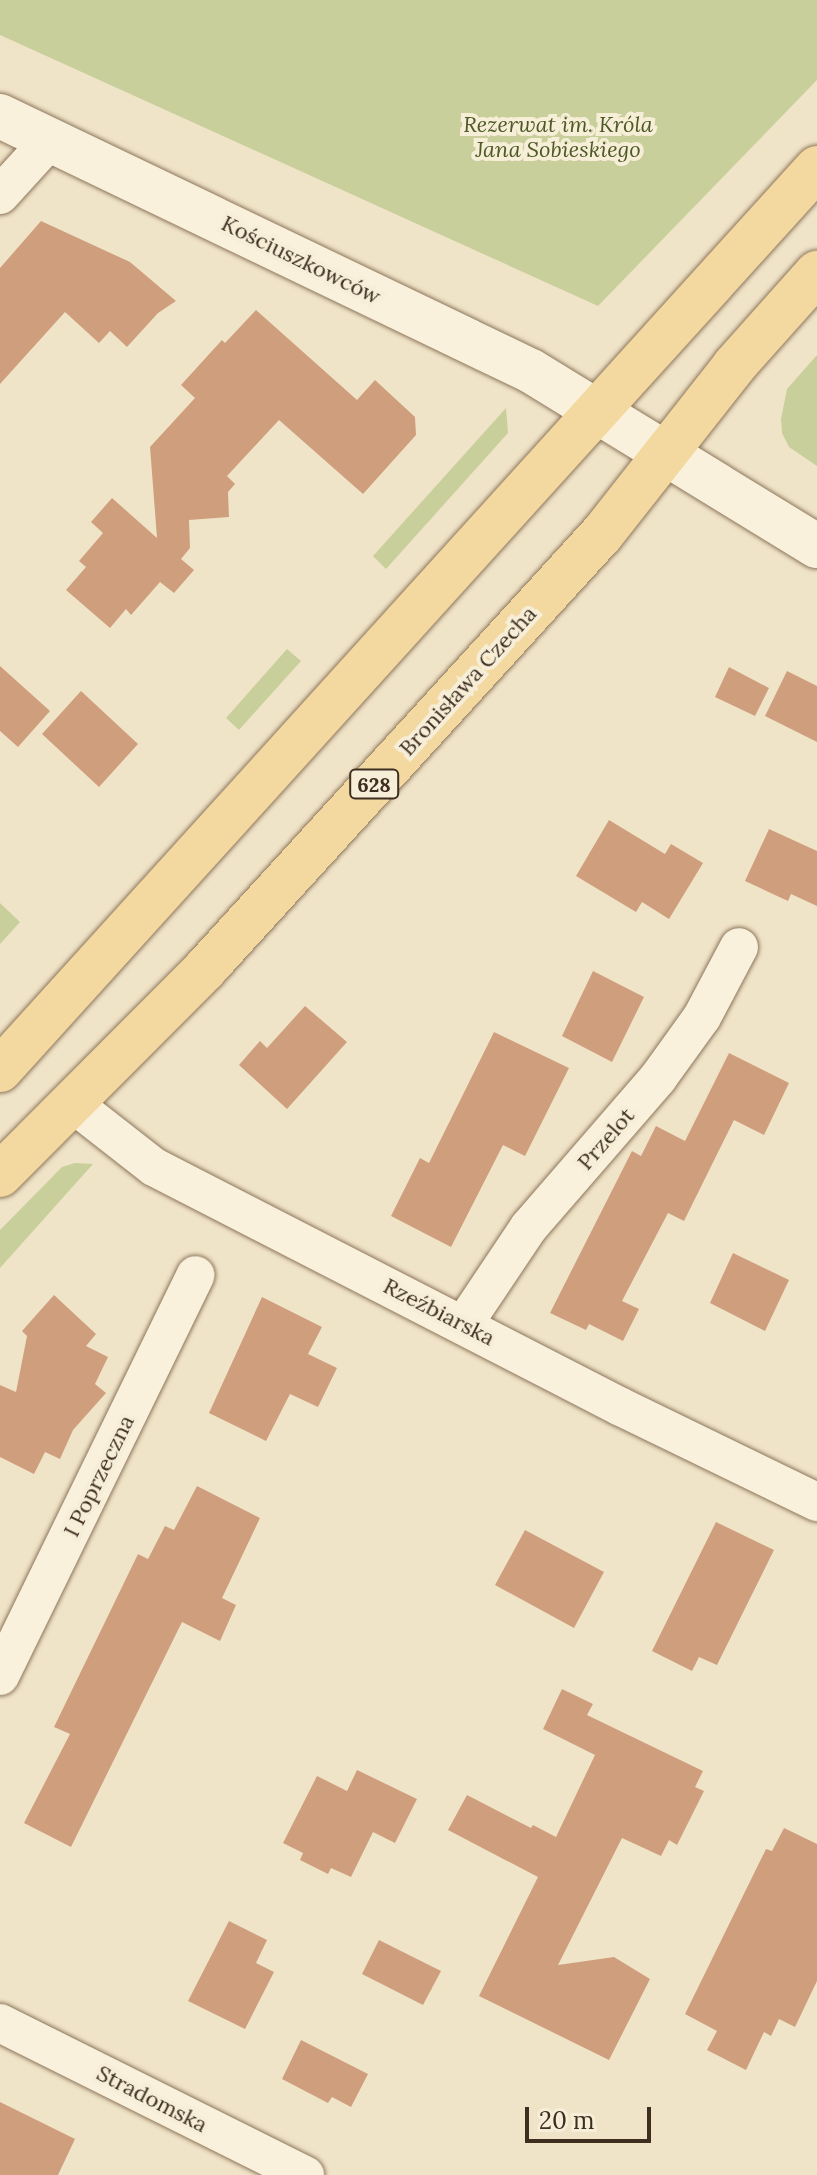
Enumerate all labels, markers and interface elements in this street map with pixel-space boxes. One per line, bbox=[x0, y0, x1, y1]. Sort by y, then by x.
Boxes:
park label: Rezerwat im. Króla Jana Sobieskiego bbox=[463, 111, 653, 162]
street label: Kościuszkowców bbox=[217, 210, 385, 310]
street label: Bronisława Czecha bbox=[394, 601, 542, 761]
road number: 628 bbox=[348, 768, 400, 800]
street label: Przelot bbox=[572, 1103, 640, 1175]
street label: Rzeźbiarska bbox=[379, 1273, 499, 1351]
street label: I Poprzeczna bbox=[58, 1411, 140, 1541]
street label: Stradomska bbox=[92, 2060, 212, 2138]
scale bar bbox=[529, 2091, 655, 2141]
text: 20 m bbox=[539, 2105, 595, 2136]

